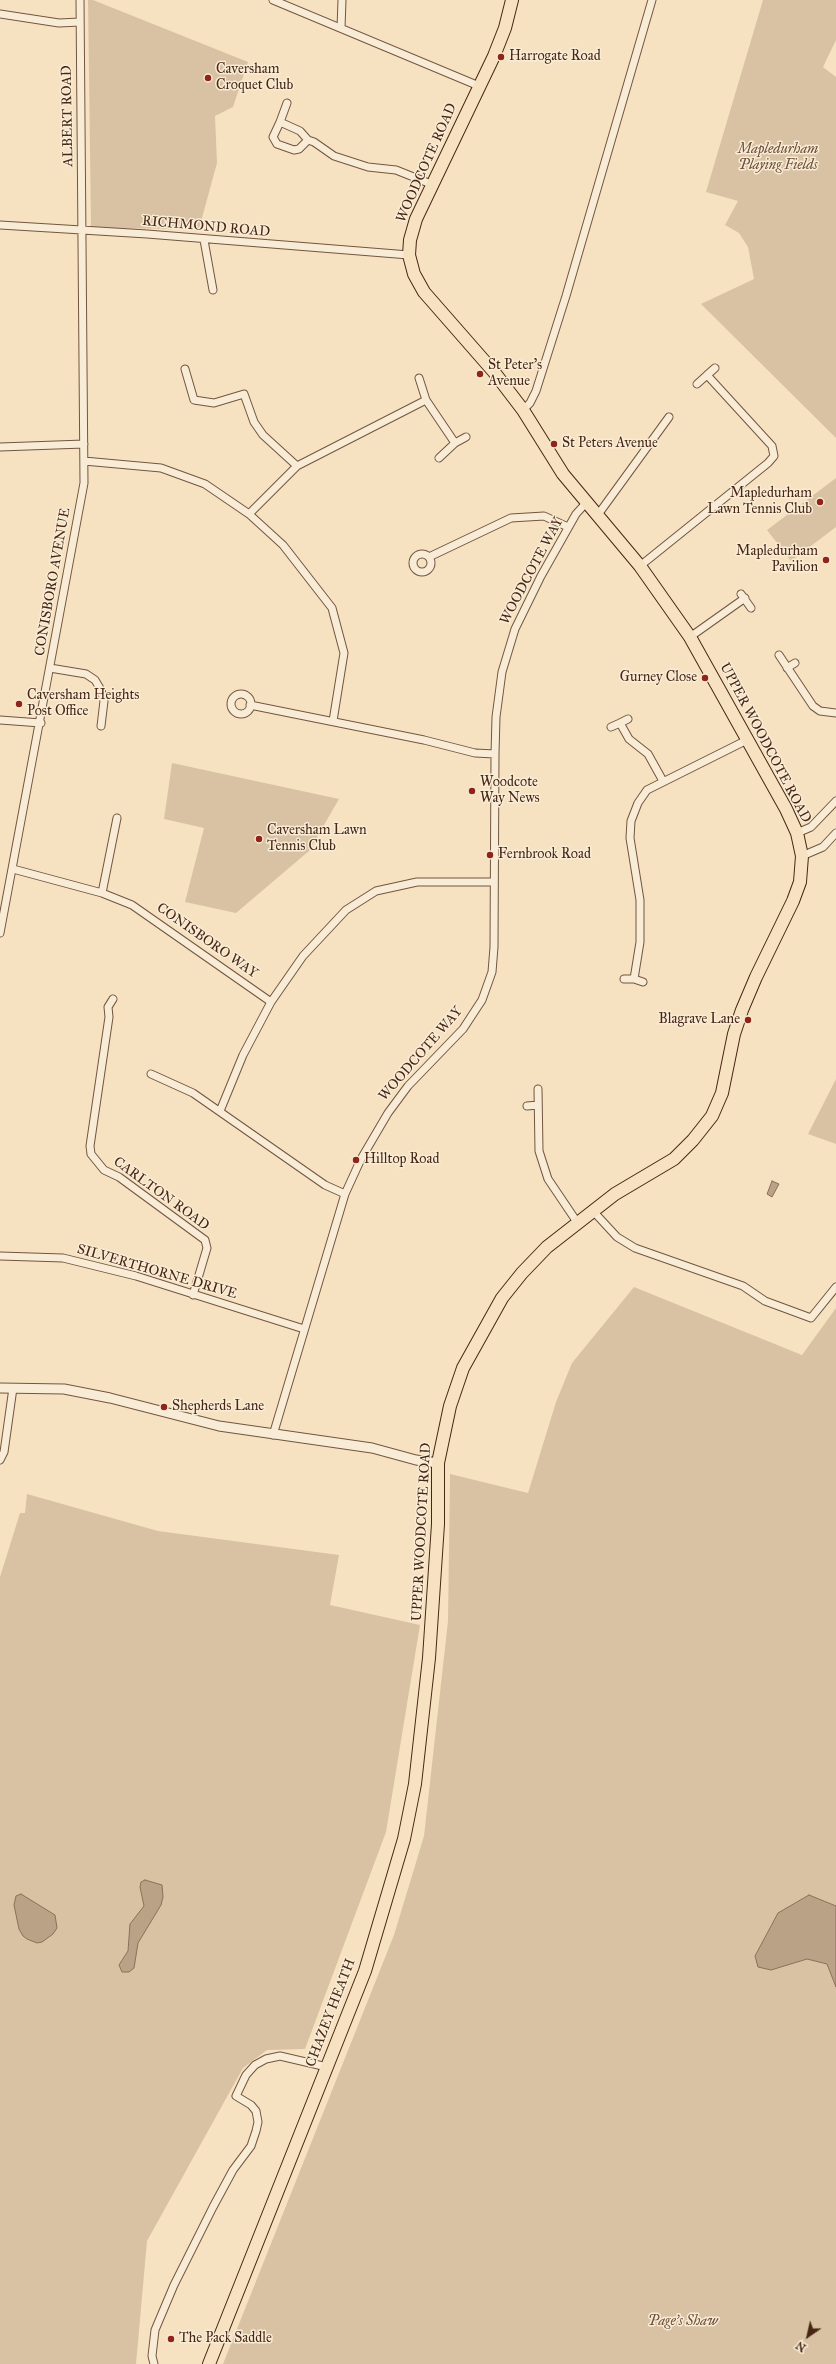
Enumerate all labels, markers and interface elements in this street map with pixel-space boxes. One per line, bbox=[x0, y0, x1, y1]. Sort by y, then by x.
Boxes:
place label: Harrogate Road bbox=[509, 49, 601, 65]
marker: Harrogate Road bbox=[496, 52, 506, 62]
place label: Caversham Croquet Club bbox=[216, 62, 293, 94]
street label: ALBERT ROAD bbox=[59, 65, 77, 167]
marker: Caversham Croquet Club bbox=[203, 73, 213, 83]
street label: WOODCOTE ROAD bbox=[393, 101, 461, 225]
park label: Mapledurham Playing Fields bbox=[738, 142, 818, 174]
street label: RICHMOND ROAD bbox=[141, 213, 271, 241]
place label: St Peter's Avenue bbox=[488, 358, 542, 390]
marker: St Peter's Avenue bbox=[475, 369, 485, 379]
place label: St Peters Avenue bbox=[562, 436, 658, 452]
marker: St Peters Avenue bbox=[549, 439, 559, 449]
place label: Mapledurham Lawn Tennis Club bbox=[707, 486, 812, 518]
marker: Mapledurham Lawn Tennis Club bbox=[815, 497, 825, 507]
street label: CONISBORO AVENUE bbox=[32, 507, 74, 657]
street label: WOODCOTE WAY bbox=[497, 515, 567, 627]
place label: Mapledurham Pavilion bbox=[736, 544, 818, 576]
marker: Mapledurham Pavilion bbox=[821, 555, 831, 565]
street label: UPPER WOODCOTE ROAD bbox=[716, 660, 814, 826]
place label: Gurney Close bbox=[620, 670, 697, 686]
marker: Gurney Close bbox=[700, 673, 710, 683]
place label: Caversham Heights Post Office bbox=[27, 688, 139, 720]
marker: Caversham Heights Post Office bbox=[14, 699, 24, 709]
place label: Woodcote Way News bbox=[480, 775, 540, 808]
marker: Woodcote Way News bbox=[467, 786, 477, 796]
place label: Caversham Lawn Tennis Club bbox=[267, 823, 366, 856]
marker: Caversham Lawn Tennis Club bbox=[254, 834, 264, 844]
place label: Fernbrook Road bbox=[498, 847, 591, 863]
marker: Fernbrook Road bbox=[485, 850, 495, 860]
street label: CONISBORO WAY bbox=[153, 900, 261, 982]
street label: WOODCOTE WAY bbox=[376, 1004, 466, 1104]
place label: Blagrave Lane bbox=[658, 1012, 740, 1028]
marker: Blagrave Lane bbox=[743, 1015, 753, 1025]
place label: Hilltop Road bbox=[364, 1152, 439, 1168]
street label: CARLTON ROAD bbox=[110, 1154, 212, 1234]
marker: Hilltop Road bbox=[351, 1155, 361, 1165]
street label: SILVERTHORNE DRIVE bbox=[75, 1241, 239, 1303]
place label: Shepherds Lane bbox=[172, 1399, 264, 1415]
marker: Shepherds Lane bbox=[159, 1402, 169, 1412]
street label: UPPER WOODCOTE ROAD bbox=[409, 1442, 435, 1622]
street label: CHAZEY HEATH bbox=[303, 1957, 359, 2069]
park label: Page's Shaw bbox=[648, 2314, 718, 2330]
north arrow bbox=[788, 2316, 828, 2356]
place label: The Pack Saddle bbox=[179, 2331, 272, 2347]
marker: The Pack Saddle bbox=[166, 2334, 176, 2344]
text: N bbox=[794, 2338, 809, 2354]

